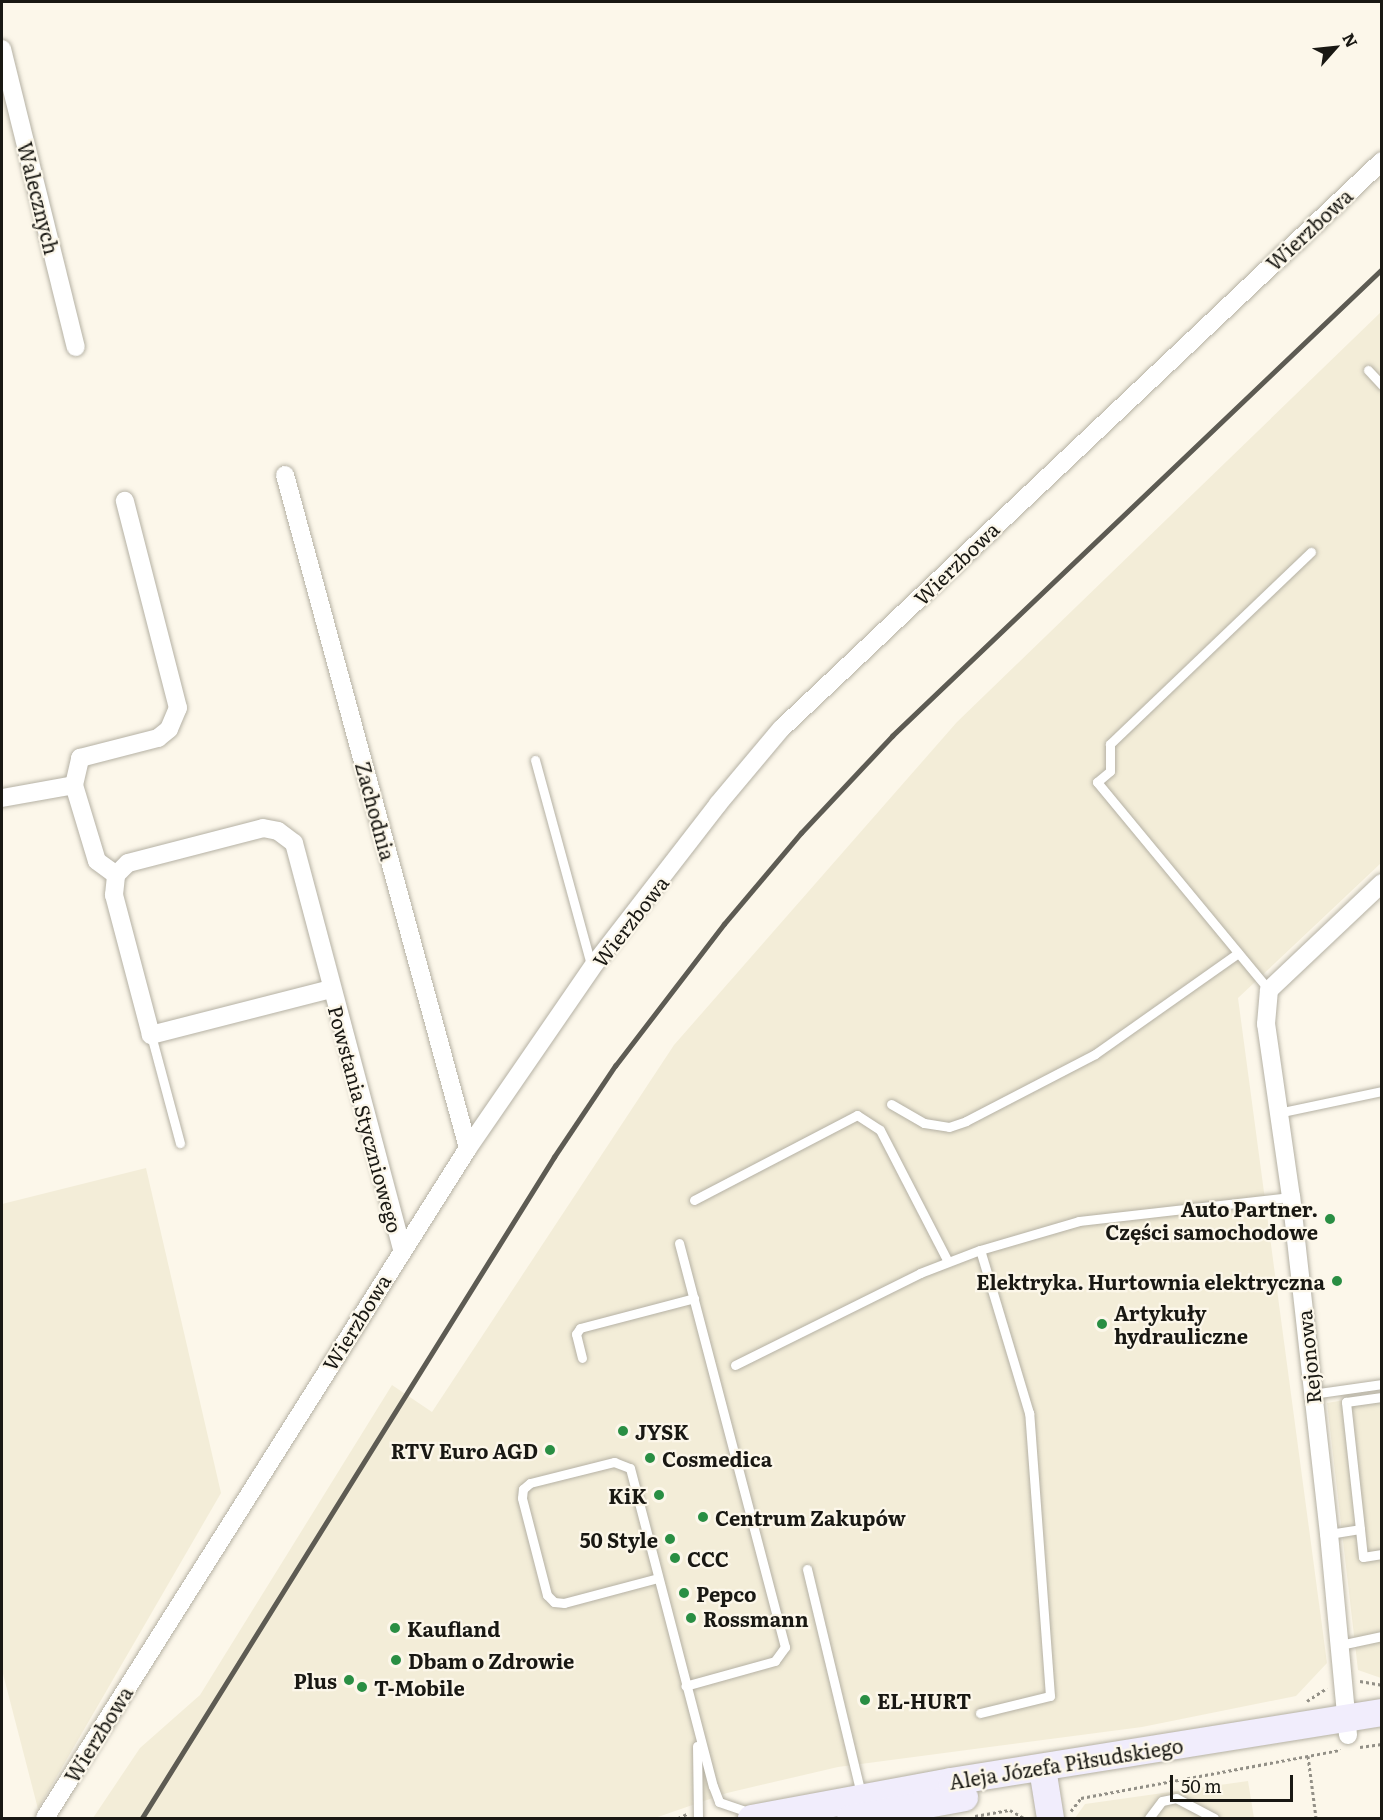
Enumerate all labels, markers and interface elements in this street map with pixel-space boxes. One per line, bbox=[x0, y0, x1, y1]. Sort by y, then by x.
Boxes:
north arrow bbox=[1305, 18, 1365, 78]
text: N bbox=[1337, 28, 1365, 51]
street label: Walecznych bbox=[13, 139, 65, 257]
street label: Wierzbowa bbox=[1261, 183, 1357, 275]
street label: Wierzbowa bbox=[908, 517, 1004, 609]
street label: Zachodnia bbox=[351, 759, 401, 863]
street label: Wierzbowa bbox=[587, 871, 673, 971]
street label: Powstania Styczniowego bbox=[324, 1003, 408, 1235]
place label: Auto Partner. Części samochodowe bbox=[1105, 1196, 1318, 1243]
marker: Auto Partner. Części samochodowe bbox=[1323, 1212, 1337, 1226]
street label: Wierzbowa bbox=[317, 1269, 395, 1375]
place label: Elektryka. Hurtownia elektryczna bbox=[976, 1269, 1325, 1293]
marker: Elektryka. Hurtownia elektryczna bbox=[1330, 1274, 1344, 1288]
place label: Artykuły hydrauliczne bbox=[1114, 1300, 1248, 1347]
street label: Rejonowa bbox=[1291, 1309, 1325, 1405]
marker: Artykuły hydrauliczne bbox=[1095, 1317, 1109, 1331]
place label: JYSK bbox=[635, 1419, 689, 1443]
marker: JYSK bbox=[616, 1424, 630, 1438]
place label: RTV Euro AGD bbox=[391, 1438, 538, 1462]
marker: RTV Euro AGD bbox=[543, 1443, 557, 1457]
place label: Cosmedica bbox=[662, 1446, 772, 1470]
marker: Cosmedica bbox=[643, 1451, 657, 1465]
place label: KiK bbox=[608, 1483, 647, 1507]
marker: KiK bbox=[652, 1488, 666, 1502]
place label: Centrum Zakupów bbox=[715, 1505, 906, 1529]
marker: Centrum Zakupów bbox=[696, 1510, 710, 1524]
place label: 50 Style bbox=[580, 1527, 658, 1551]
marker: 50 Style bbox=[663, 1532, 677, 1546]
place label: CCC bbox=[687, 1546, 729, 1570]
marker: CCC bbox=[668, 1551, 682, 1565]
place label: Pepco bbox=[696, 1581, 757, 1605]
marker: Pepco bbox=[677, 1586, 691, 1600]
place label: Rossmann bbox=[703, 1606, 809, 1630]
marker: Rossmann bbox=[684, 1611, 698, 1625]
place label: Kaufland bbox=[407, 1616, 500, 1640]
marker: Kaufland bbox=[388, 1621, 402, 1635]
place label: Dbam o Zdrowie bbox=[408, 1648, 574, 1672]
marker: Dbam o Zdrowie bbox=[389, 1653, 403, 1667]
place label: Plus bbox=[293, 1668, 337, 1692]
marker: Plus bbox=[342, 1673, 356, 1687]
place label: T-Mobile bbox=[374, 1675, 465, 1699]
marker: T-Mobile bbox=[355, 1680, 369, 1694]
street label: Wierzbowa bbox=[59, 1681, 137, 1787]
place label: EL-HURT bbox=[877, 1688, 971, 1712]
marker: EL-HURT bbox=[858, 1693, 872, 1707]
street label: Aleja Józefa Piłsudskiego bbox=[947, 1733, 1185, 1793]
scale bar bbox=[1173, 1763, 1296, 1801]
text: 50 m bbox=[1181, 1772, 1222, 1799]

